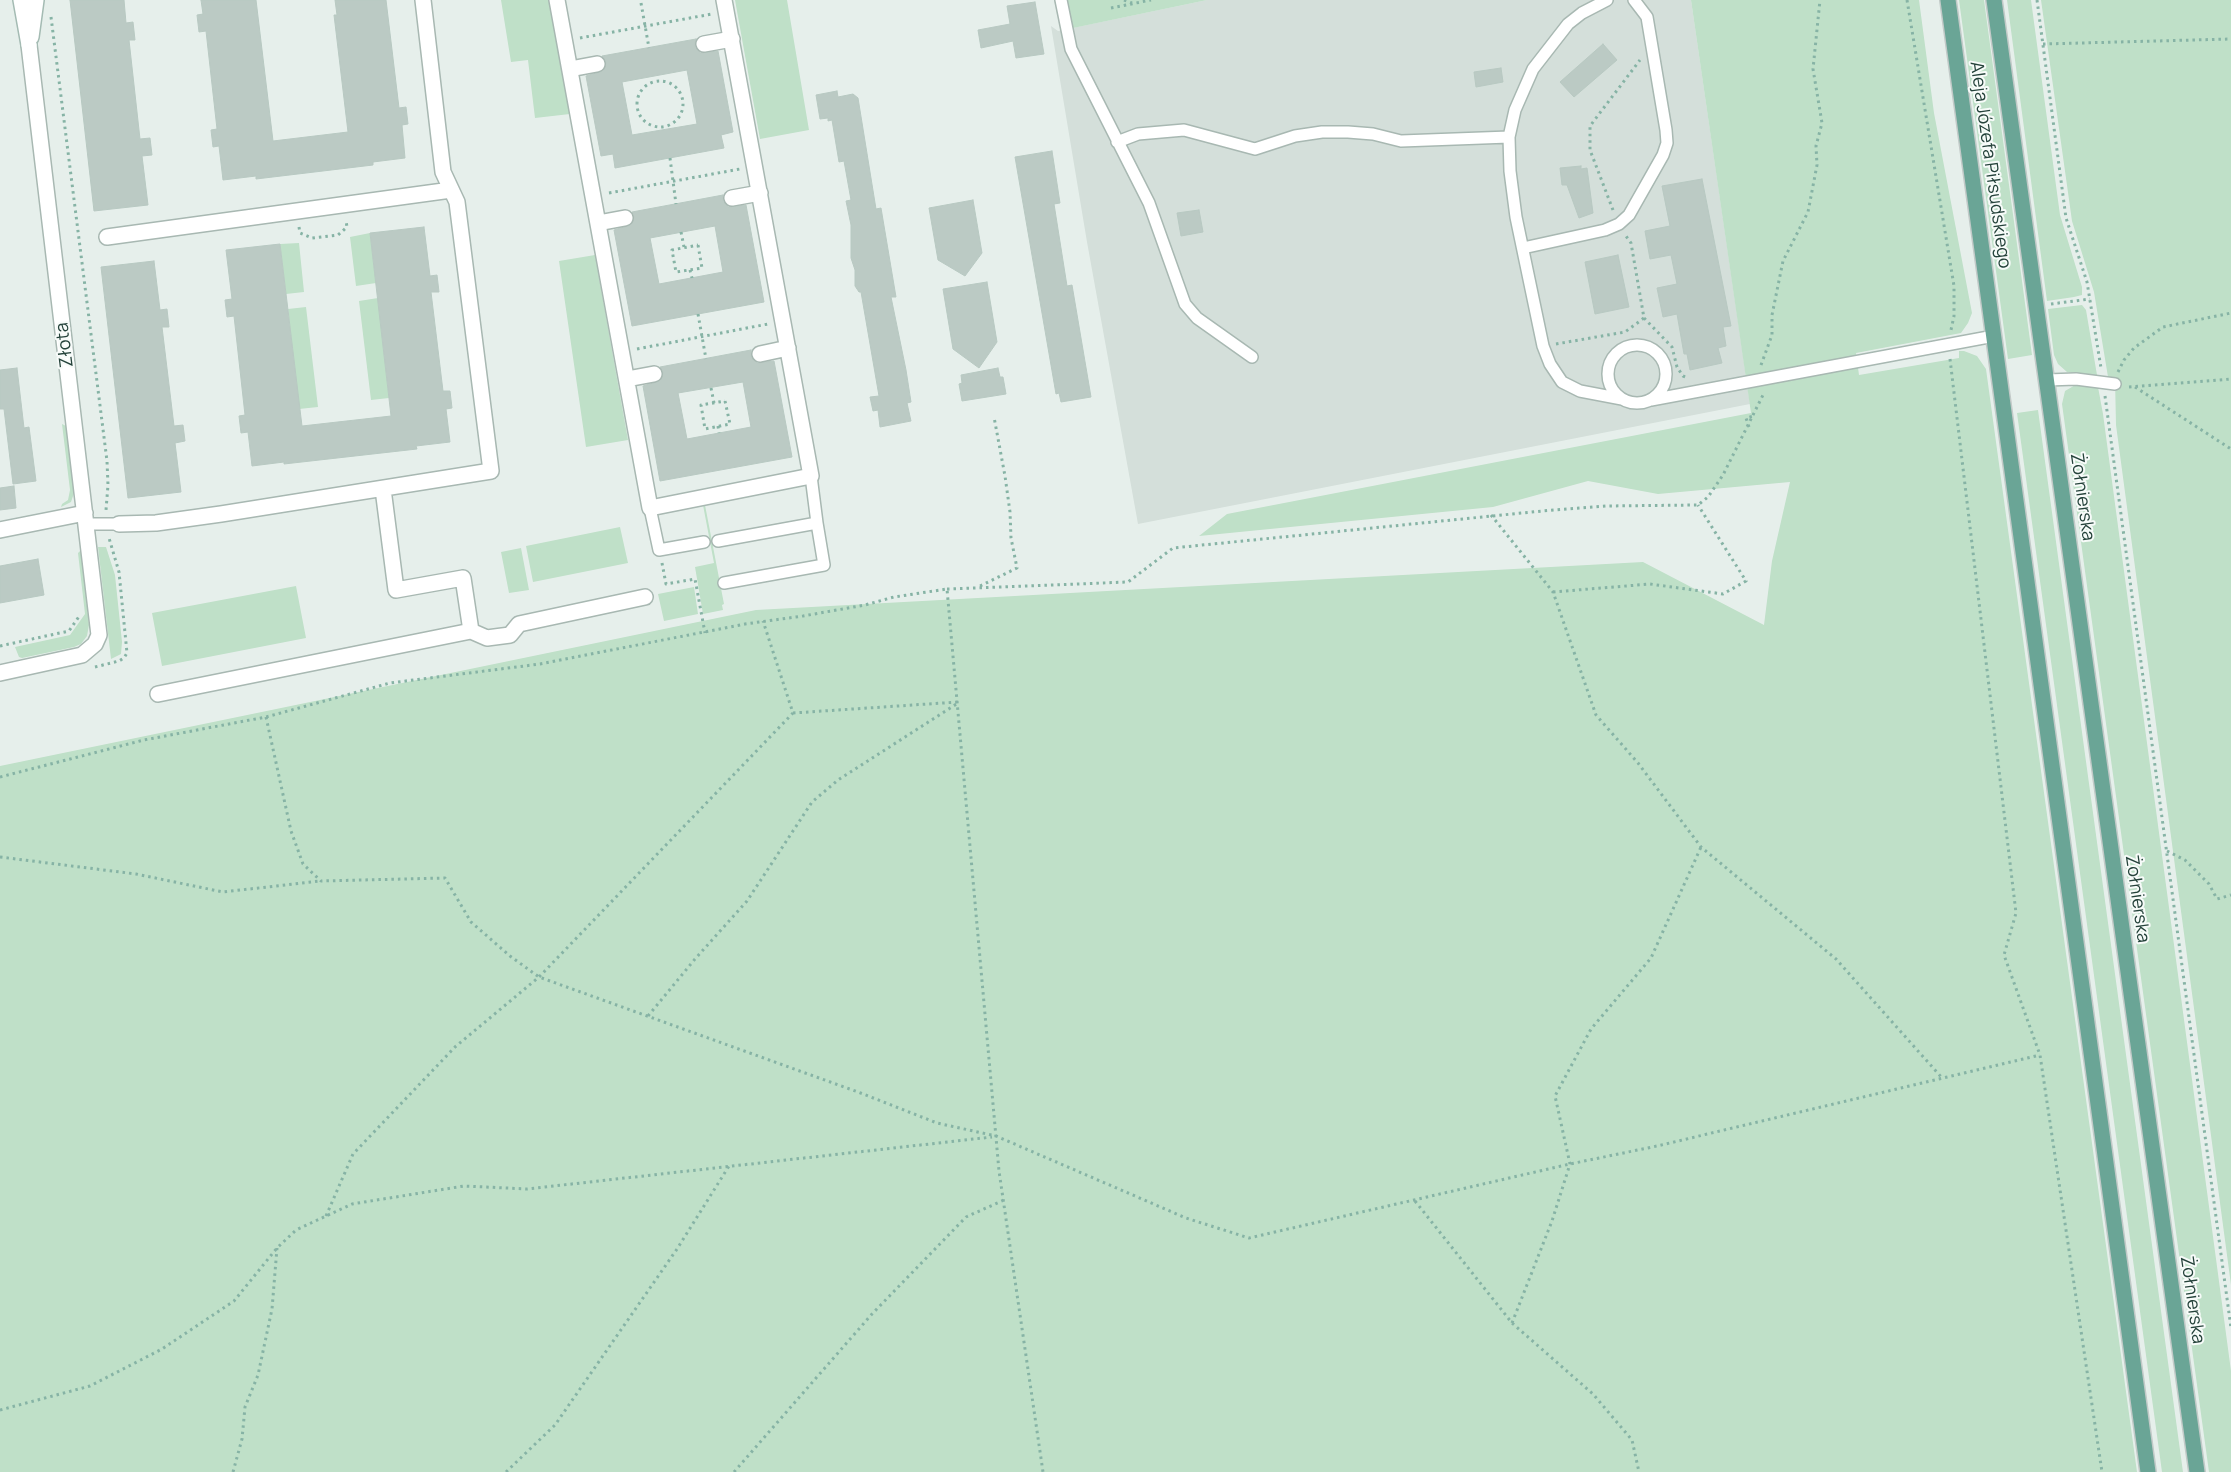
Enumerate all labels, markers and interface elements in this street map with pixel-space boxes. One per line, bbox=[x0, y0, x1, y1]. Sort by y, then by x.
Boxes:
street label: Aleja Józefa Piłsudskiego bbox=[1965, 60, 2015, 270]
street label: Złota bbox=[52, 321, 78, 369]
street label: Żołnierska bbox=[2065, 452, 2099, 542]
street label: Żołnierska bbox=[2120, 854, 2154, 944]
street label: Żołnierska bbox=[2175, 1255, 2209, 1345]

